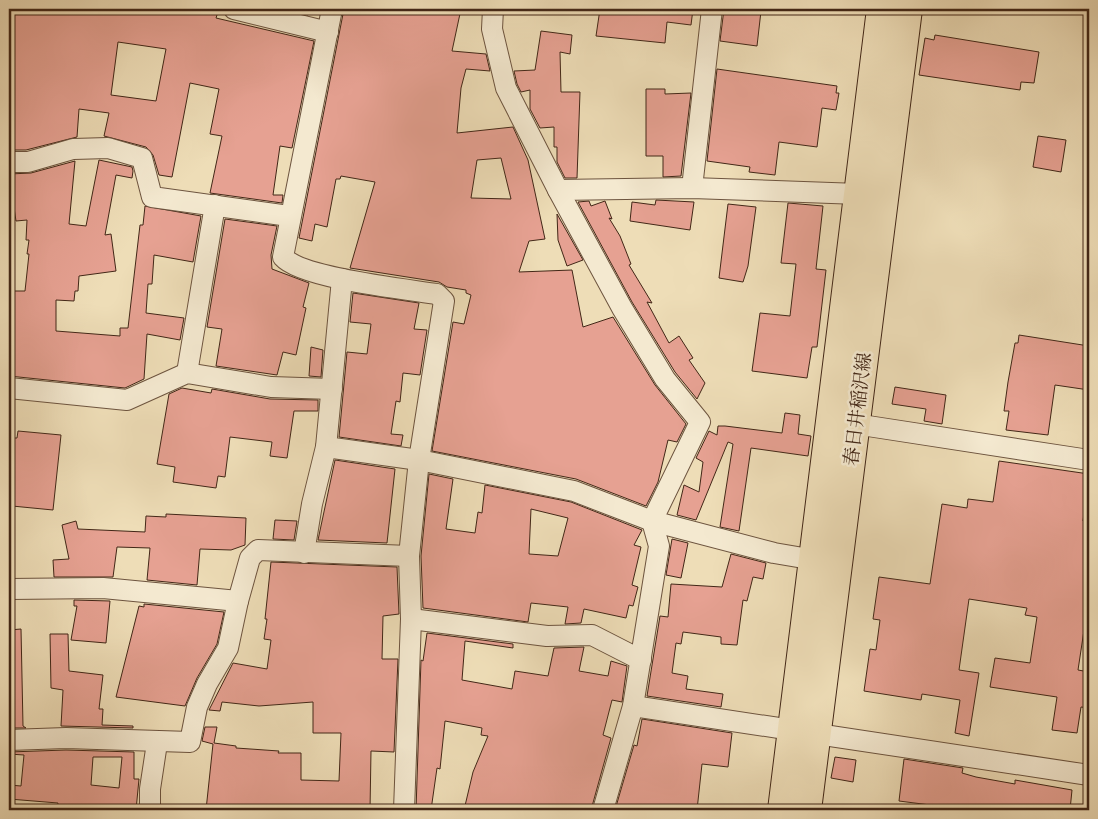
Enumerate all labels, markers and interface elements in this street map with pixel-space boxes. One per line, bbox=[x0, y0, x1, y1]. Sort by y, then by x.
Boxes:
street label: 春日井稲沢線 bbox=[840, 351, 876, 467]

